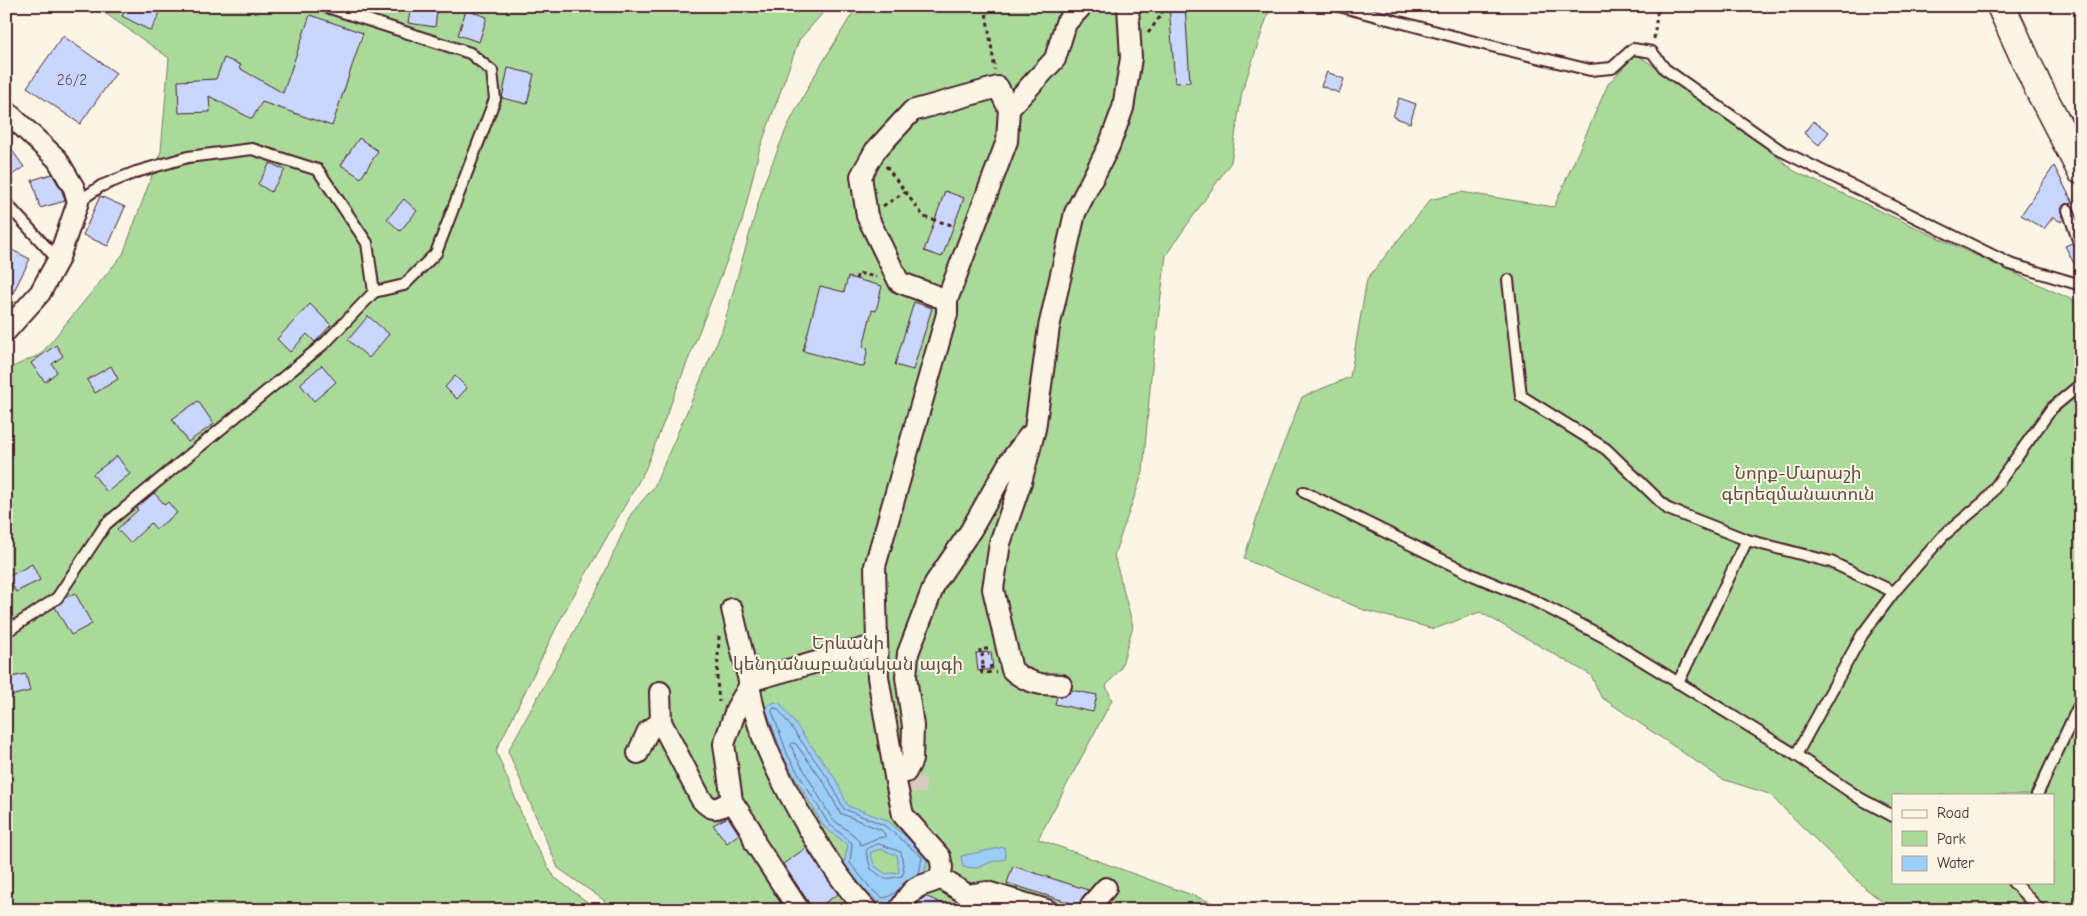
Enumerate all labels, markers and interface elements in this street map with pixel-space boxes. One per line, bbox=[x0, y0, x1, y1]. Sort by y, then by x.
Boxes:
house number: 26/2 bbox=[57, 71, 87, 89]
park label: Նորք-Մարաշի գերեզմանատուն bbox=[1721, 463, 1875, 505]
park label: Երևանի կենդանաբանական այգի bbox=[733, 633, 963, 675]
legend bbox=[1892, 794, 2054, 884]
text: Road bbox=[1937, 804, 1969, 822]
text: Park bbox=[1937, 830, 1966, 848]
text: Water bbox=[1937, 854, 1974, 872]

